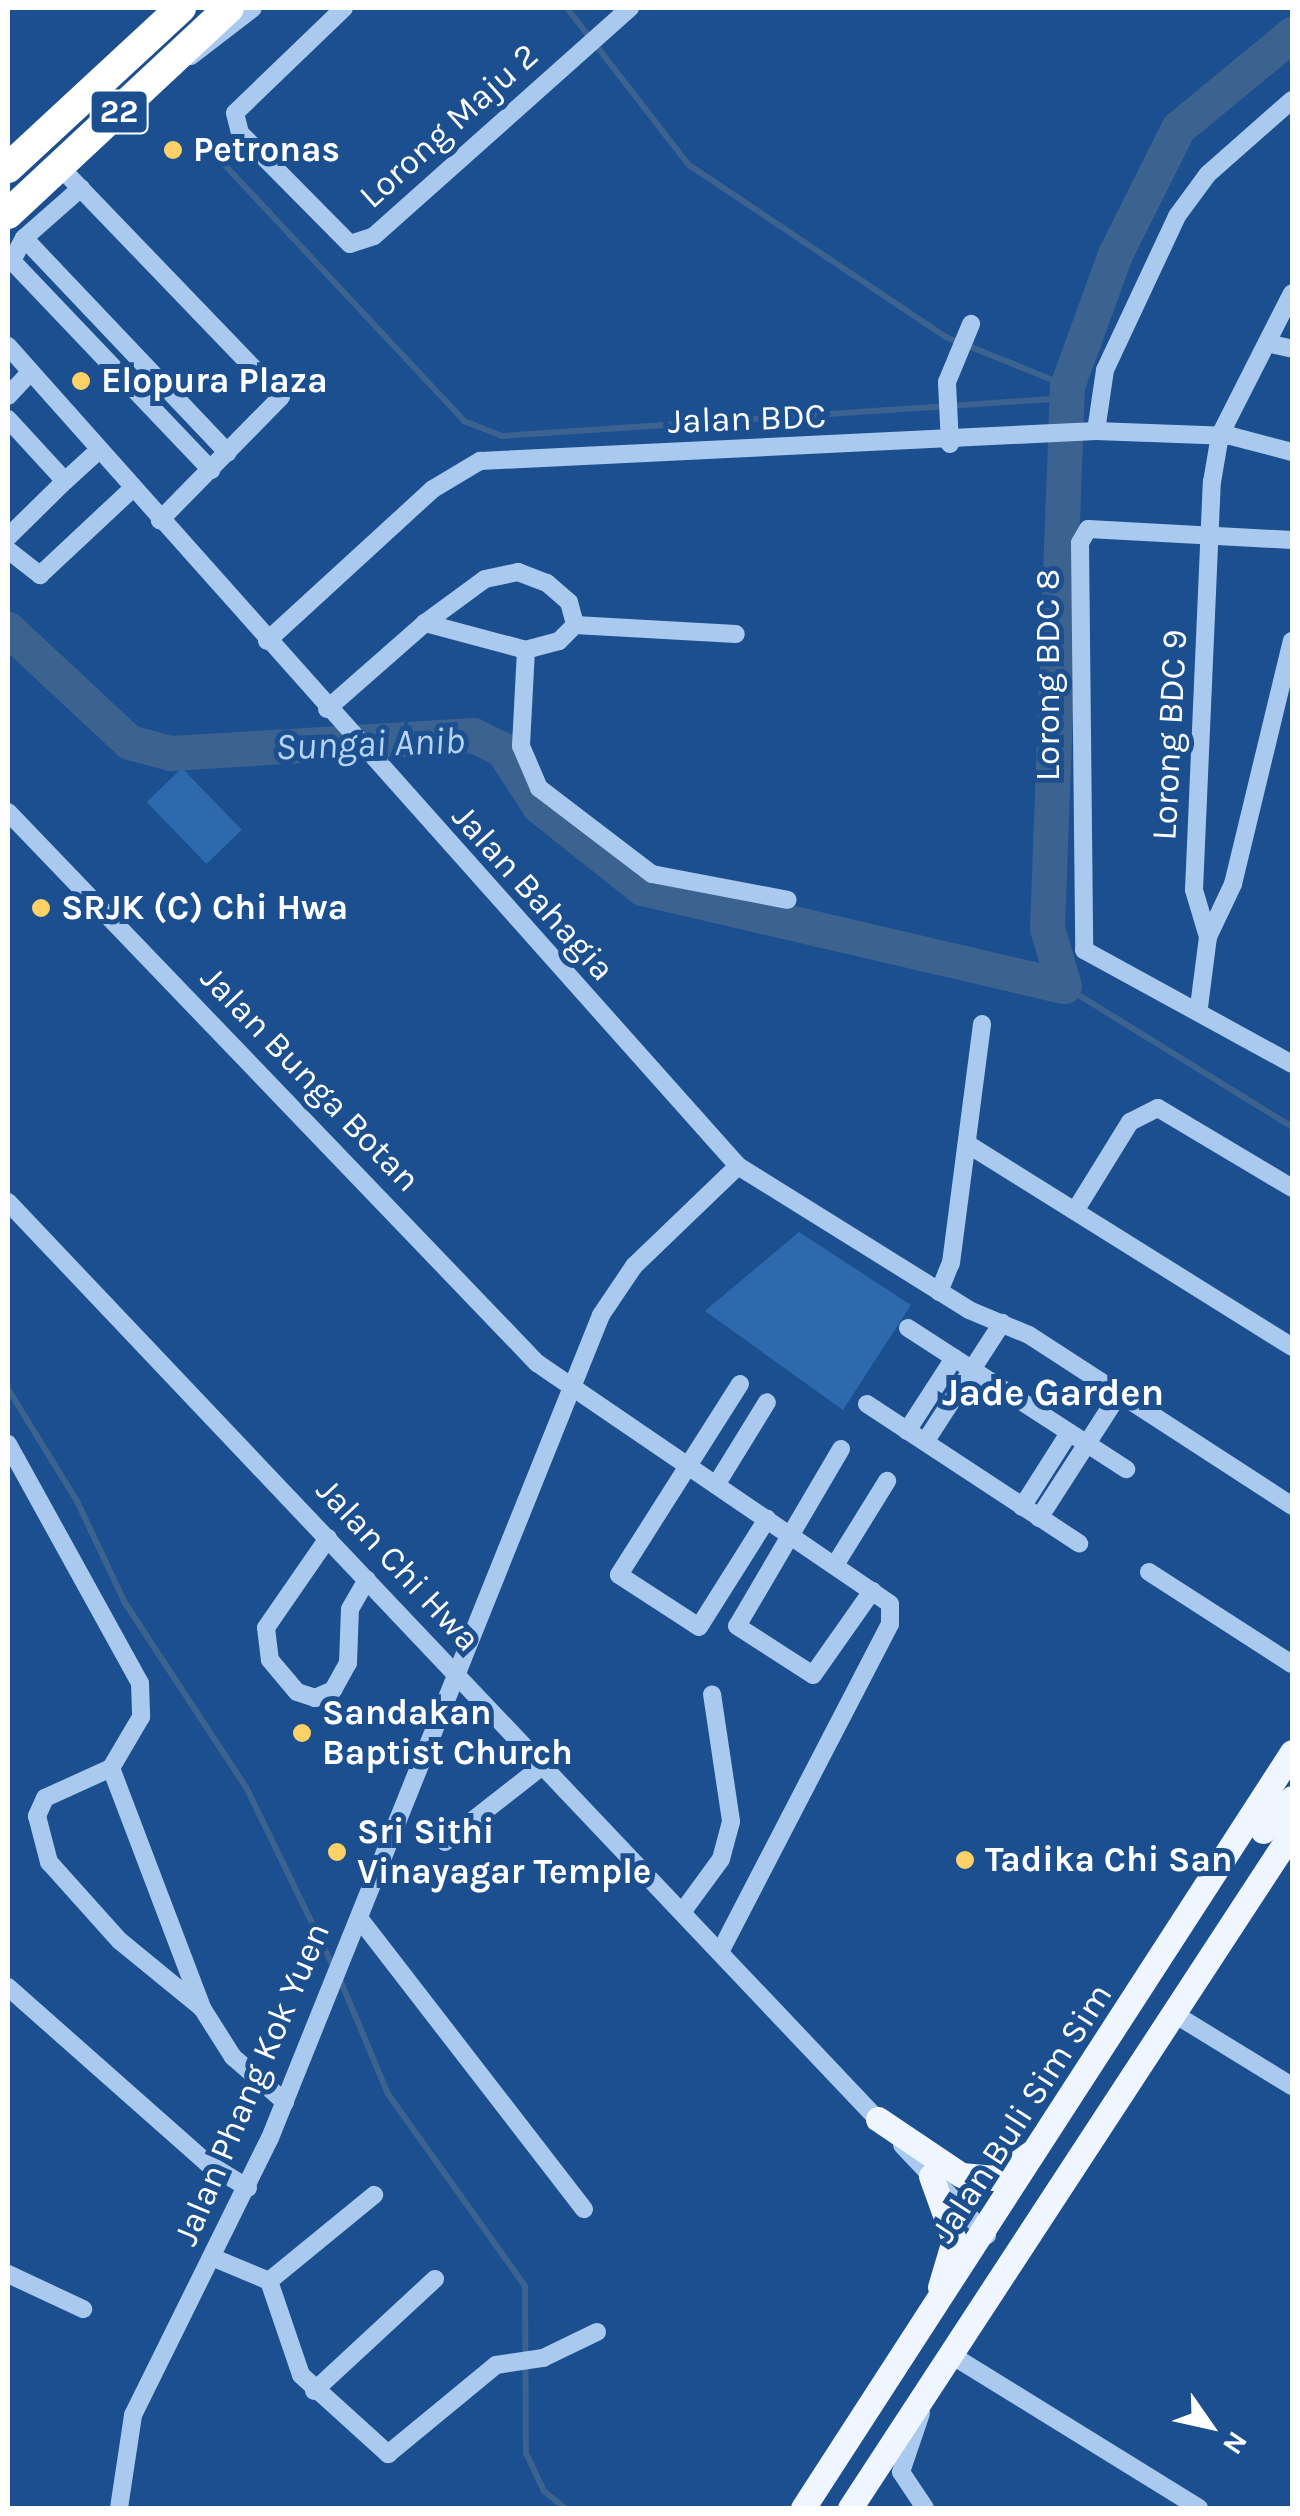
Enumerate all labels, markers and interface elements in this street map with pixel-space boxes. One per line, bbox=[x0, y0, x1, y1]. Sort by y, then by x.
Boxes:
street label: Lorong Maju 2 bbox=[351, 35, 547, 217]
road number: 22 bbox=[89, 85, 149, 139]
place label: Petronas bbox=[193, 129, 340, 171]
marker: Petronas bbox=[162, 139, 184, 161]
place label: Elopura Plaza bbox=[101, 360, 328, 402]
marker: Elopura Plaza bbox=[70, 370, 92, 392]
street label: Jalan BDC bbox=[667, 395, 827, 443]
street label: Lorong BDC 8 bbox=[1027, 569, 1069, 781]
street label: Lorong BDC 9 bbox=[1143, 628, 1197, 842]
water label: Sungai Anib bbox=[275, 718, 465, 770]
street label: Jalan Bahagia bbox=[443, 796, 623, 990]
place label: SRJK (C) Chi Hwa bbox=[61, 887, 348, 929]
marker: SRJK (C) Chi Hwa bbox=[30, 897, 52, 919]
street label: Jalan Bunga Botan bbox=[191, 957, 429, 1201]
district label: Jade Garden bbox=[942, 1370, 1164, 1416]
street label: Jalan Chi Hwa bbox=[307, 1470, 489, 1660]
place label: Sandakan Baptist Church bbox=[322, 1692, 573, 1774]
marker: Sandakan Baptist Church bbox=[291, 1722, 313, 1744]
place label: Sri Sithi Vinayagar Temple bbox=[357, 1811, 651, 1893]
place label: Tadika Chi San bbox=[985, 1839, 1233, 1881]
marker: Sri Sithi Vinayagar Temple bbox=[326, 1841, 348, 1863]
marker: Tadika Chi San bbox=[954, 1849, 976, 1871]
street label: Jalan Phang Kok Yuen bbox=[165, 1916, 339, 2252]
street label: Jalan Buli Sim Sim bbox=[923, 1976, 1121, 2250]
north arrow bbox=[1160, 2376, 1260, 2476]
text: N bbox=[1216, 2425, 1255, 2461]

